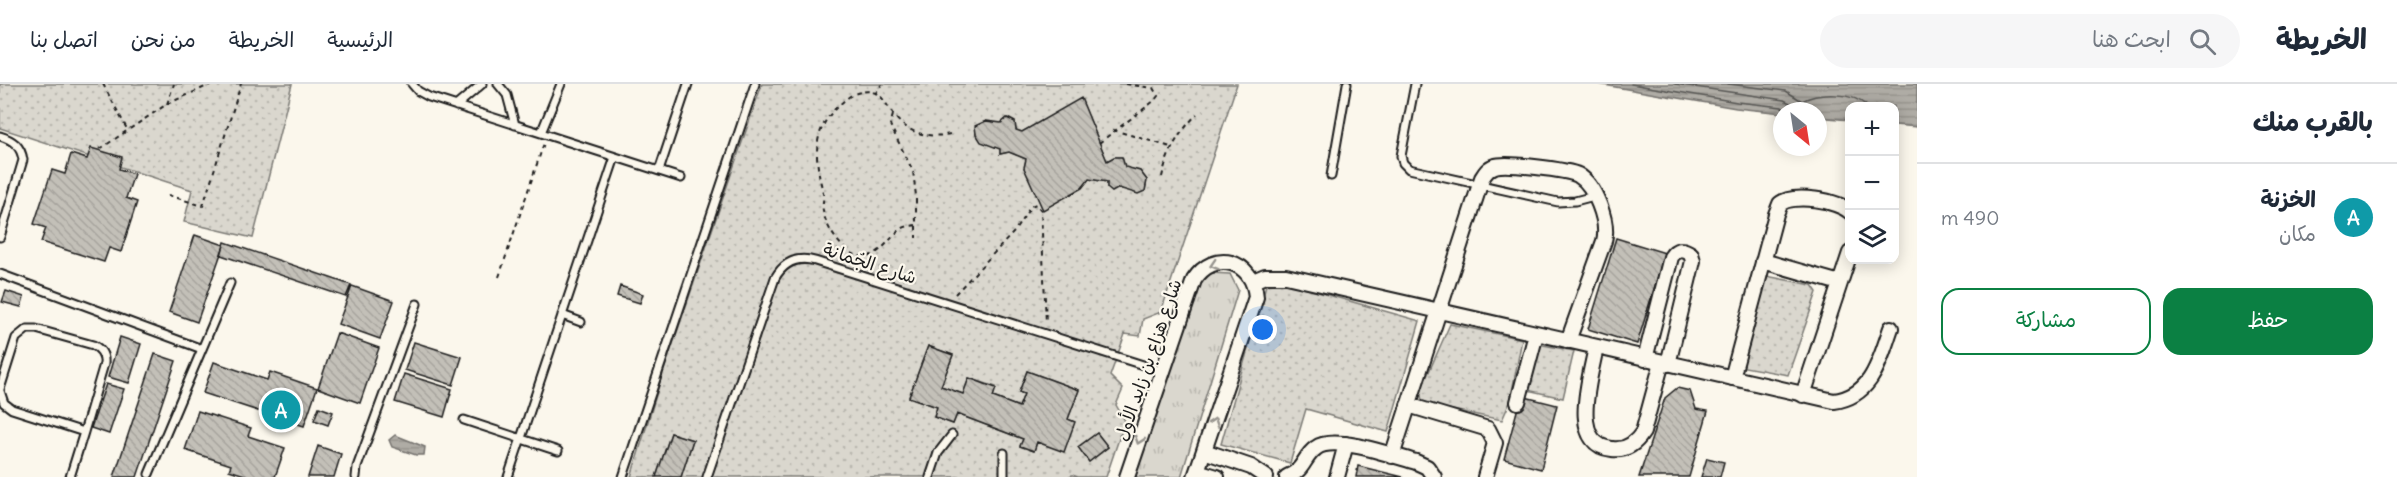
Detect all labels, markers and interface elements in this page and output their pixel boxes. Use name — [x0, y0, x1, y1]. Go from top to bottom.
search box — [1820, 14, 2240, 68]
text: الخريطة — [2276, 21, 2367, 57]
text: ابحث هنا — [2092, 25, 2171, 53]
icon: search — [2186, 25, 2219, 58]
text: اتصل بنا — [30, 26, 98, 53]
text: من نحن — [131, 26, 196, 53]
text: الخريطة — [229, 26, 294, 53]
text: الرئيسية — [327, 26, 393, 53]
north arrow — [1773, 102, 1827, 156]
map controls — [1845, 102, 1899, 264]
button: + — [1845, 102, 1899, 156]
text: بالقرب منك — [2253, 105, 2373, 138]
button: − — [1845, 156, 1899, 210]
text: الخزنة — [2261, 185, 2316, 213]
text: 490 m — [1941, 205, 2000, 230]
text: A — [2347, 205, 2360, 230]
button: layers — [1845, 210, 1899, 264]
text: مكان — [2279, 221, 2316, 246]
street label: شارع الجُمانة — [820, 237, 920, 290]
one-way arrow — [1209, 258, 1219, 270]
street label: شارع هزاع بن زايد الأول — [1109, 276, 1187, 444]
button: مشاركة — [1941, 288, 2151, 355]
button: حفظ — [2163, 288, 2373, 355]
your location — [1248, 315, 1277, 344]
pin: A — [262, 388, 300, 432]
one-way arrow — [1206, 417, 1219, 428]
one-way arrow — [1134, 434, 1147, 445]

